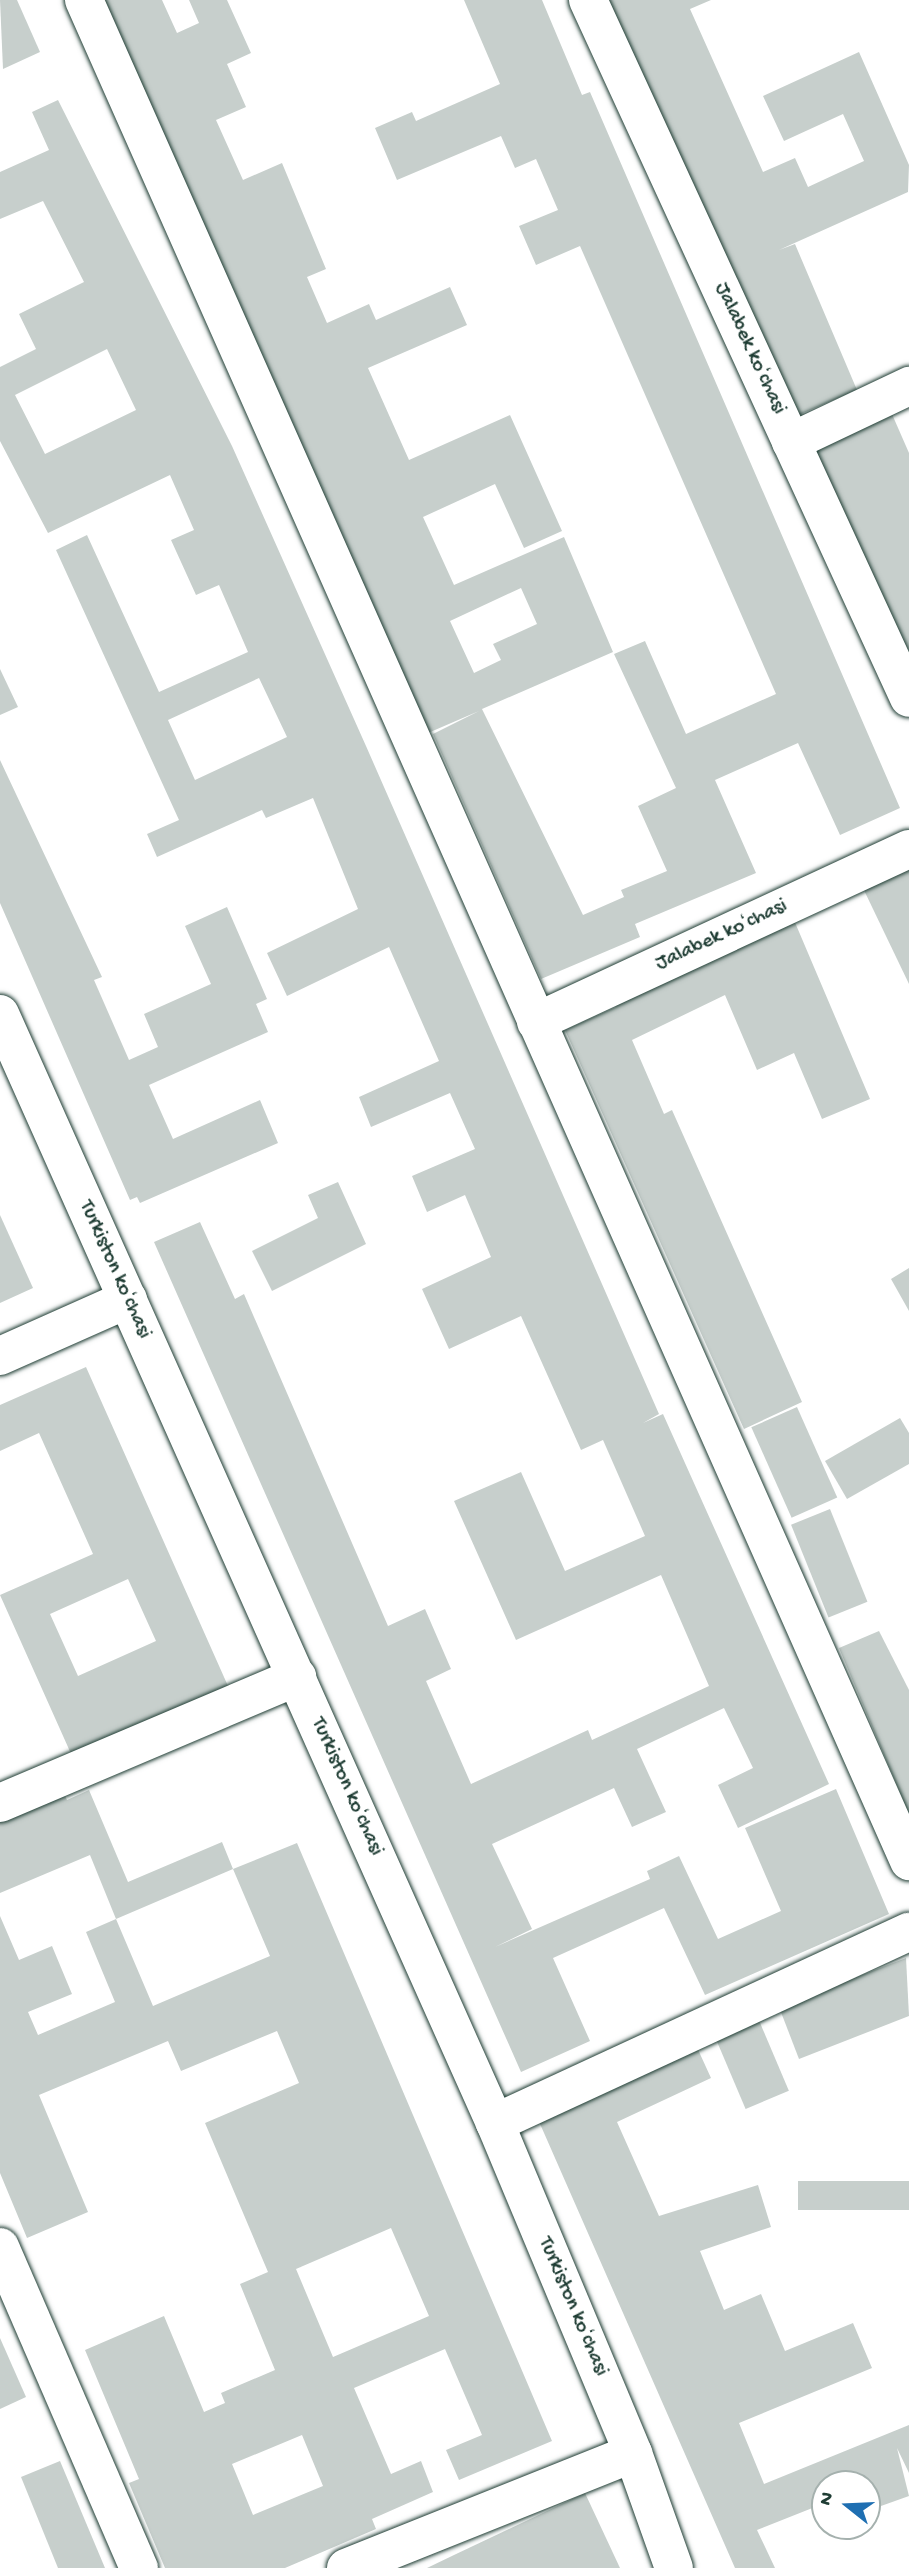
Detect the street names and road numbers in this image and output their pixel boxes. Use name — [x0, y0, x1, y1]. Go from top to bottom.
street label: Jalabek koʻchasi — [707, 279, 791, 419]
street label: Jalabek koʻchasi — [652, 894, 792, 978]
street label: Turkiston koʻchasi — [72, 1197, 156, 1343]
street label: Turkiston koʻchasi — [304, 1714, 388, 1860]
street label: Turkiston koʻchasi — [531, 2234, 613, 2380]

